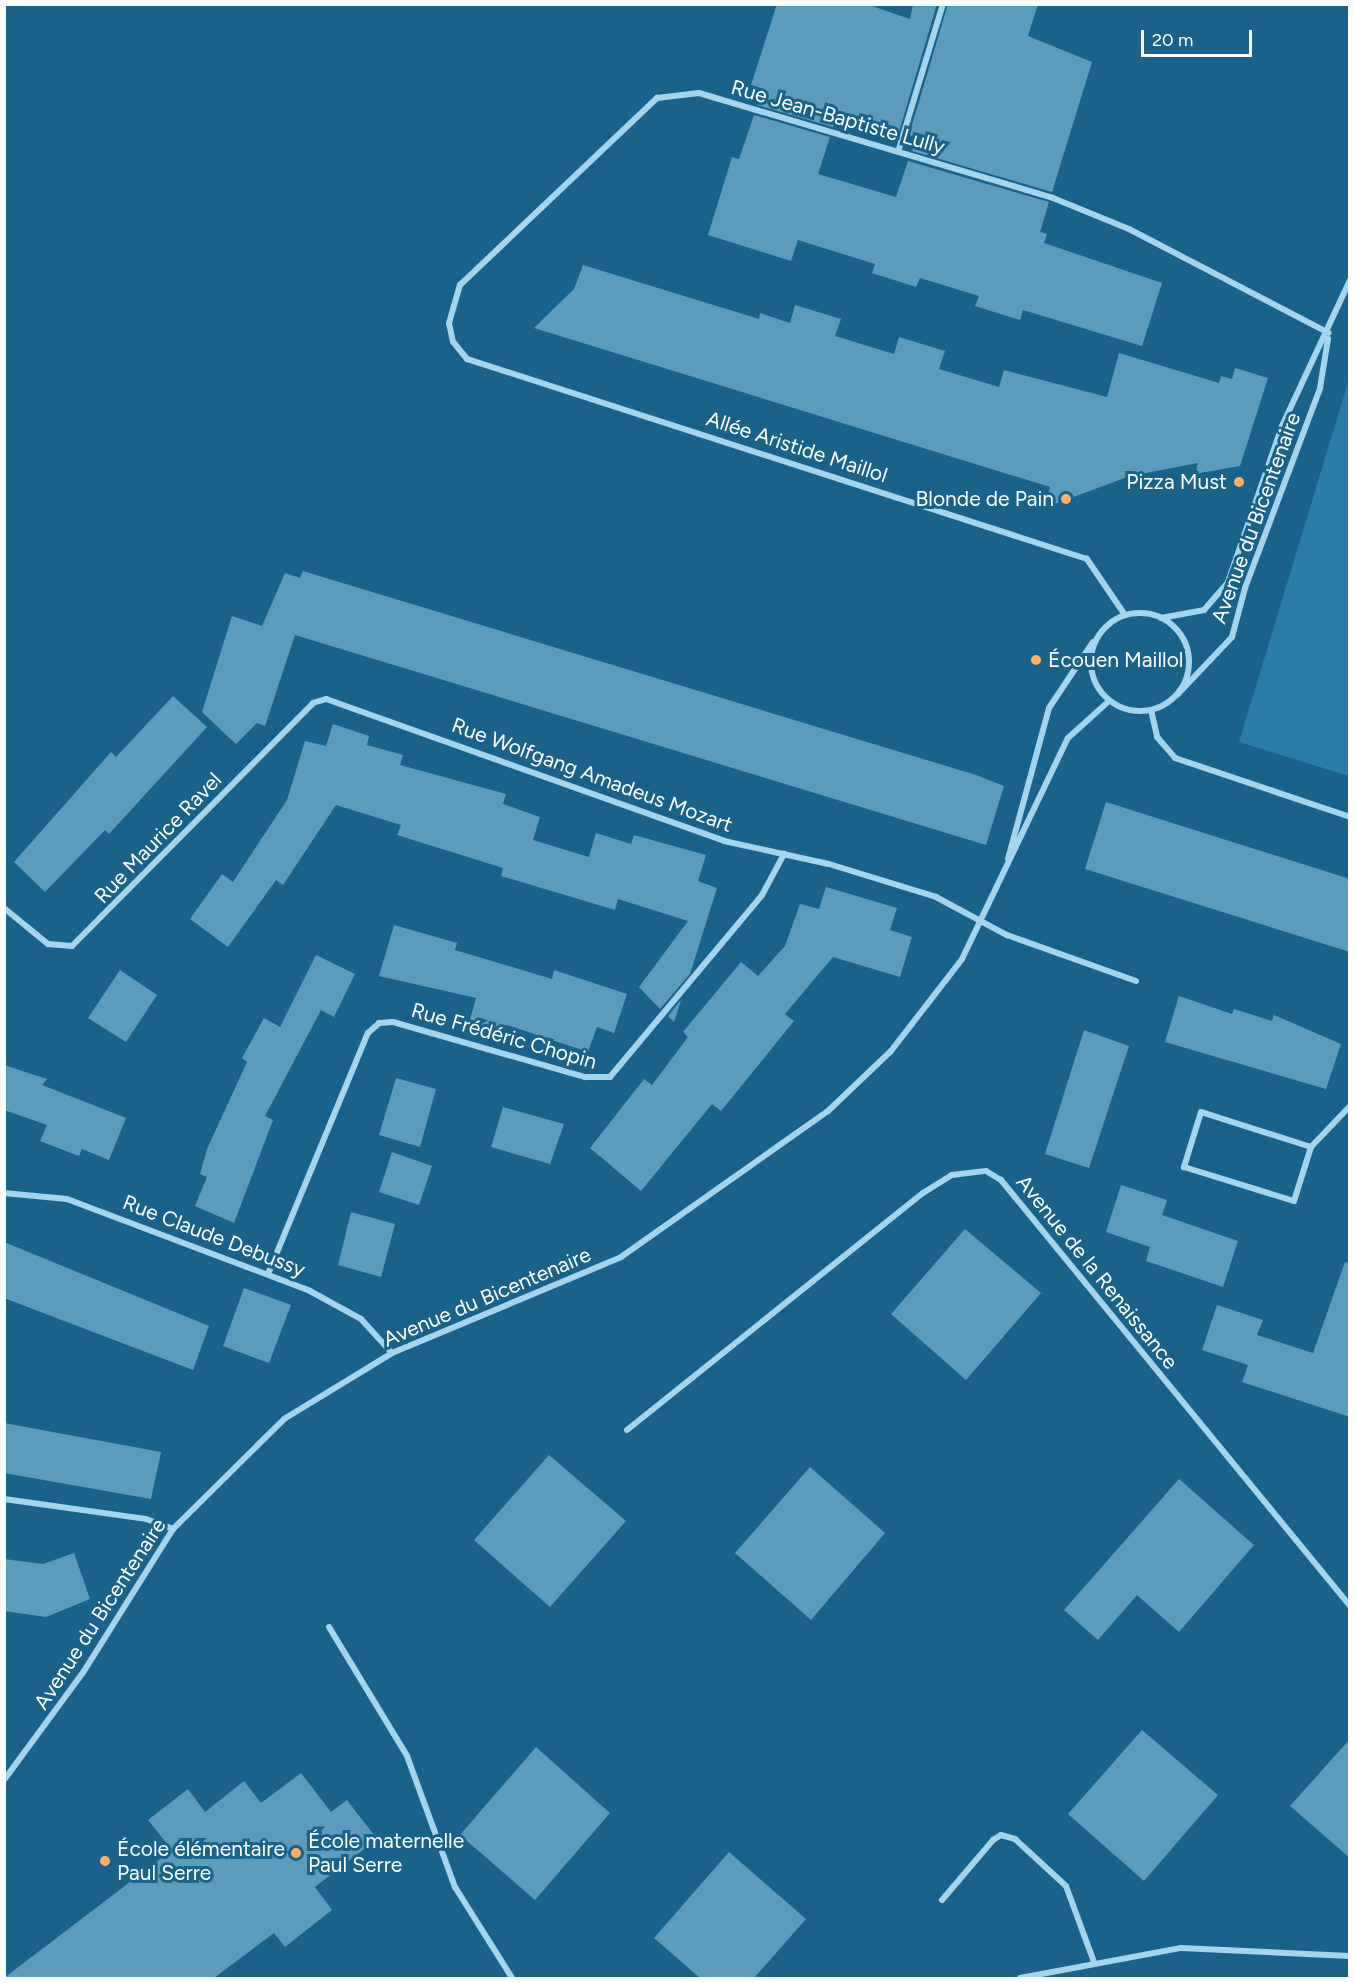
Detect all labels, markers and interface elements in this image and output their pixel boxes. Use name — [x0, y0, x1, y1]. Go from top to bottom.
scale bar — [1144, 18, 1255, 56]
text: 20 m — [1152, 29, 1193, 51]
street label: Rue Jean-Baptiste Lully — [728, 74, 948, 160]
street label: Allée Aristide Maillol — [703, 406, 891, 488]
street label: Avenue du Bicentenaire — [1206, 409, 1306, 627]
place label: Pizza Must — [1126, 469, 1227, 495]
marker: Pizza Must — [1232, 475, 1246, 489]
place label: Blonde de Pain — [915, 486, 1054, 512]
marker: Blonde de Pain — [1059, 492, 1073, 506]
place label: Écouen Maillol — [1048, 647, 1183, 673]
marker: Écouen Maillol — [1029, 653, 1043, 667]
street label: Rue Wolfgang Amadeus Mozart — [448, 712, 736, 838]
street label: Rue Maurice Ravel — [89, 767, 227, 909]
street label: Rue Frédéric Chopin — [408, 997, 600, 1075]
street label: Avenue de la Renaissance — [1011, 1170, 1183, 1374]
street label: Rue Claude Debussy — [119, 1190, 309, 1282]
street label: Avenue du Bicentenaire — [379, 1242, 595, 1352]
street label: Avenue du Bicentenaire — [29, 1514, 171, 1714]
place label: École maternelle Paul Serre — [308, 1828, 464, 1878]
place label: École élémentaire Paul Serre — [117, 1836, 285, 1886]
marker: École maternelle Paul Serre — [289, 1846, 303, 1860]
marker: École élémentaire Paul Serre — [98, 1854, 112, 1868]

